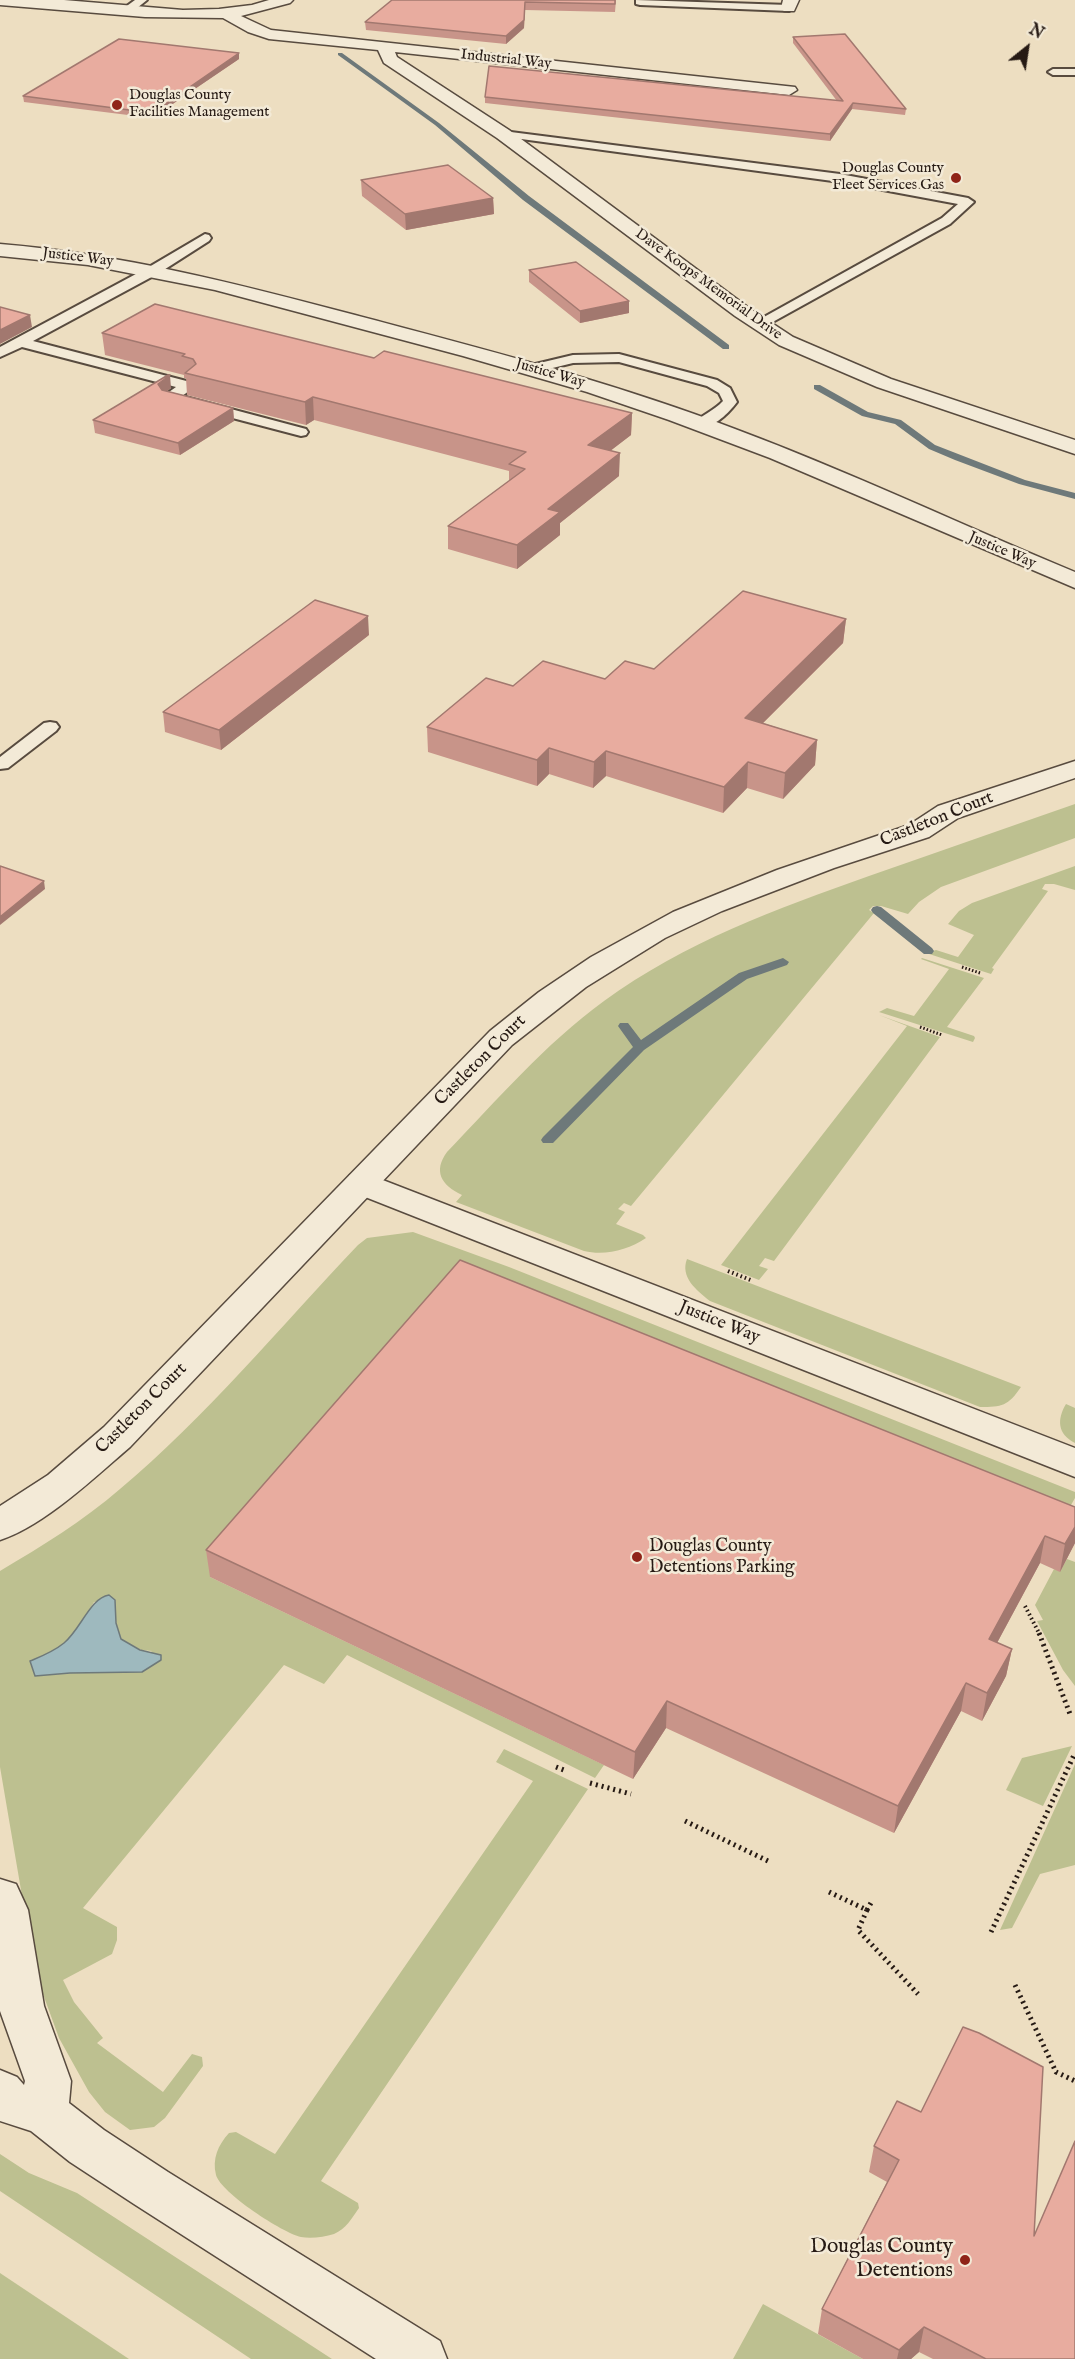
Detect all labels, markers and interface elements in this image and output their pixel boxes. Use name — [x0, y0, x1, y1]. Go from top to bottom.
north arrow — [997, 18, 1057, 78]
text: N — [1025, 20, 1047, 45]
street label: Industrial Way — [460, 46, 552, 74]
place label: Douglas County Facilities Management — [129, 87, 269, 122]
marker: Douglas County Facilities Management — [110, 98, 124, 112]
place label: Douglas County Fleet Services Gas — [832, 160, 944, 195]
marker: Douglas County Fleet Services Gas — [949, 171, 963, 185]
street label: Dave Koops Memorial Drive — [631, 226, 785, 344]
street label: Justice Way — [41, 245, 115, 271]
street label: Justice Way — [513, 355, 587, 393]
street label: Justice Way — [966, 529, 1038, 573]
street label: Castleton Court — [877, 787, 997, 853]
street label: Castleton Court — [431, 1011, 531, 1111]
street label: Justice Way — [675, 1297, 763, 1349]
street label: Castleton Court — [92, 1359, 192, 1459]
place label: Douglas County Detentions Parking — [649, 1536, 794, 1578]
marker: Douglas County Detentions Parking — [630, 1550, 644, 1564]
place label: Douglas County Detentions — [810, 2235, 953, 2285]
marker: Douglas County Detentions — [958, 2253, 972, 2267]

